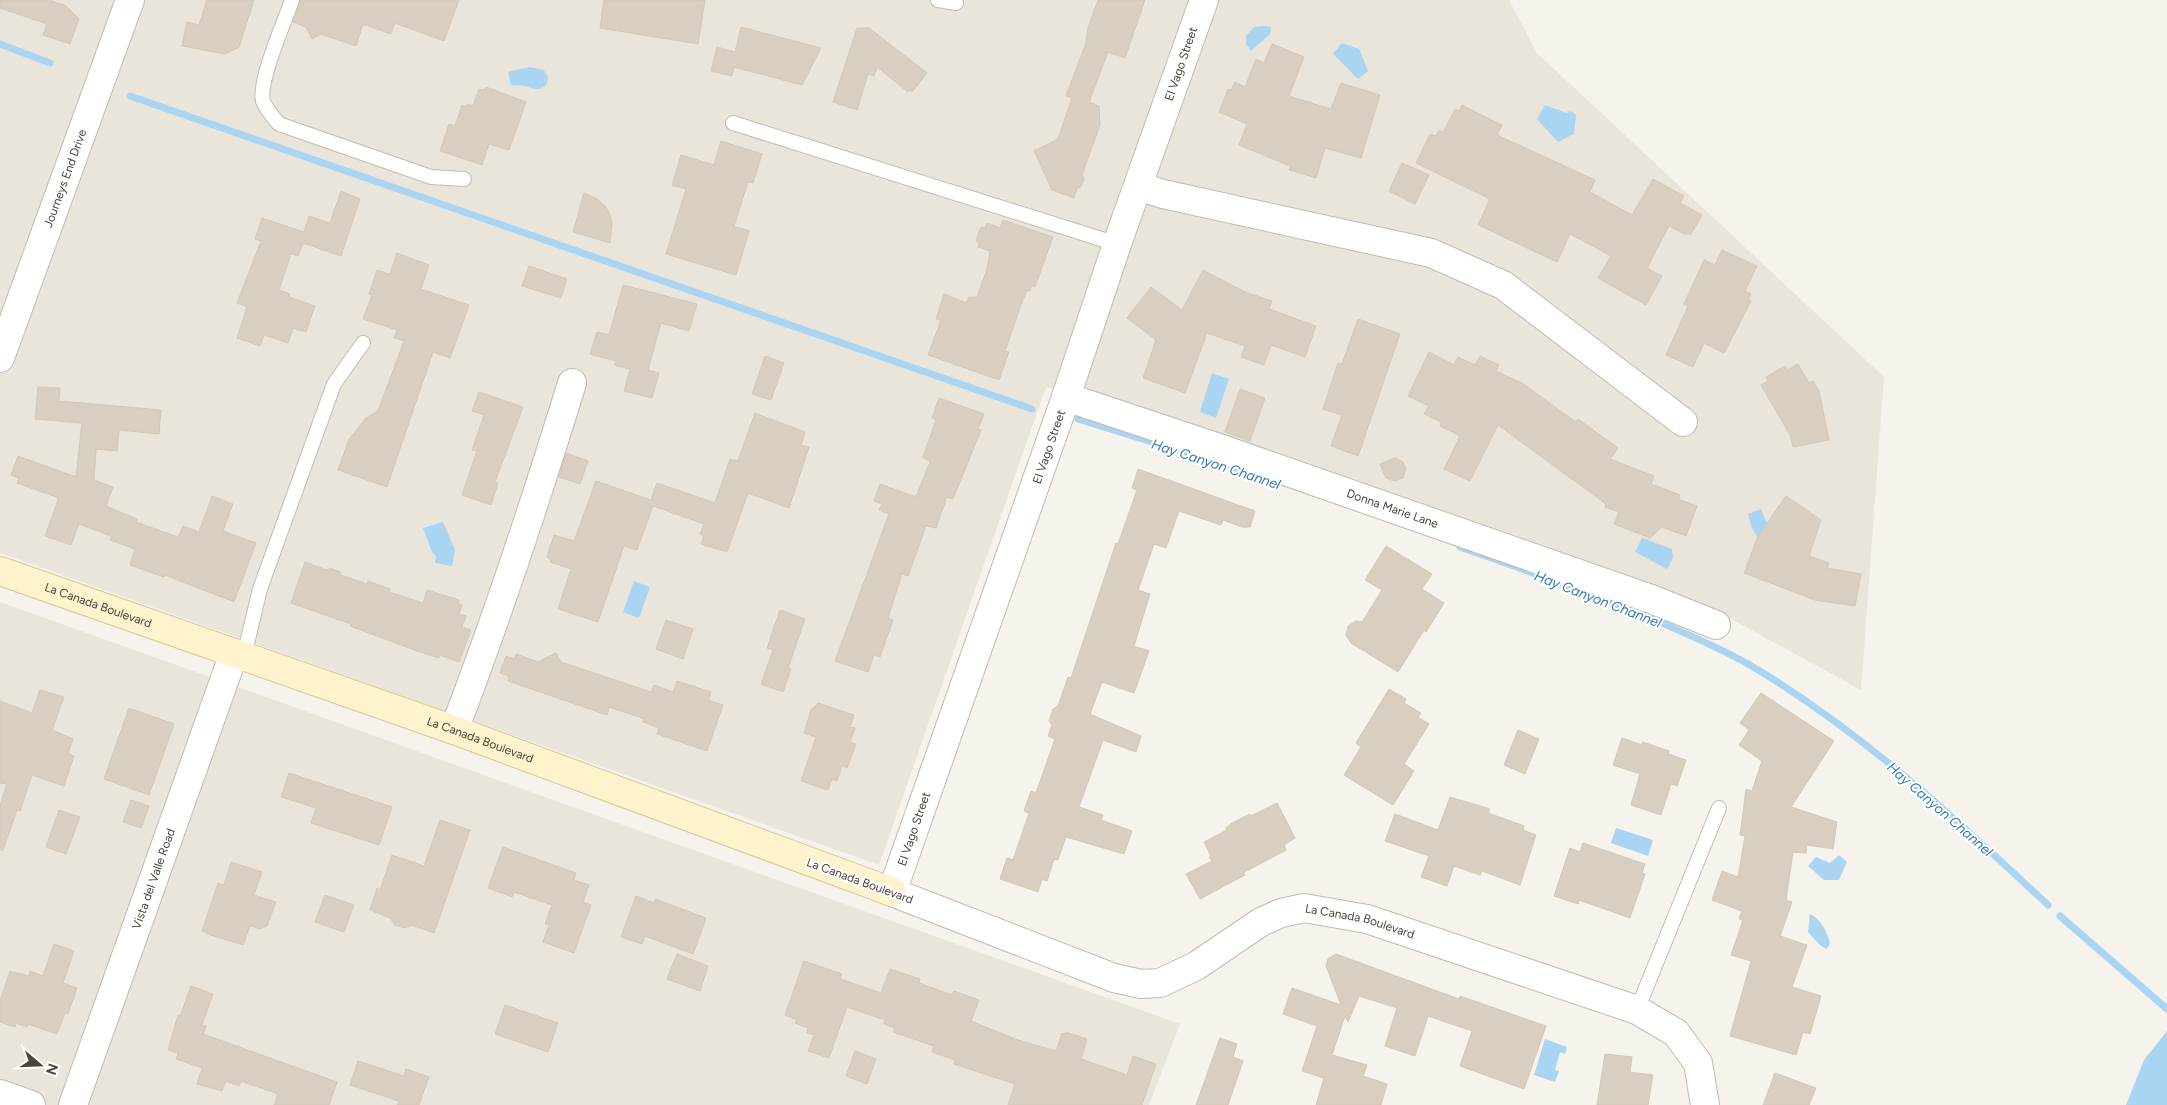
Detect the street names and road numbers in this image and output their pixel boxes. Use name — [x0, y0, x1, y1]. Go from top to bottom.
street label: El Vago Street — [1162, 25, 1200, 103]
street label: Journeys End Drive — [41, 127, 90, 230]
street label: El Vago Street — [1030, 408, 1068, 486]
street label: Donna Marie Lane — [1345, 486, 1440, 531]
street label: La Canada Boulevard — [43, 580, 154, 631]
street label: La Canada Boulevard — [425, 714, 535, 766]
street label: El Vago Street — [895, 790, 933, 868]
street label: Vista del Valle Road — [129, 827, 178, 931]
street label: La Canada Boulevard — [805, 855, 915, 907]
street label: La Canada Boulevard — [1304, 901, 1416, 942]

